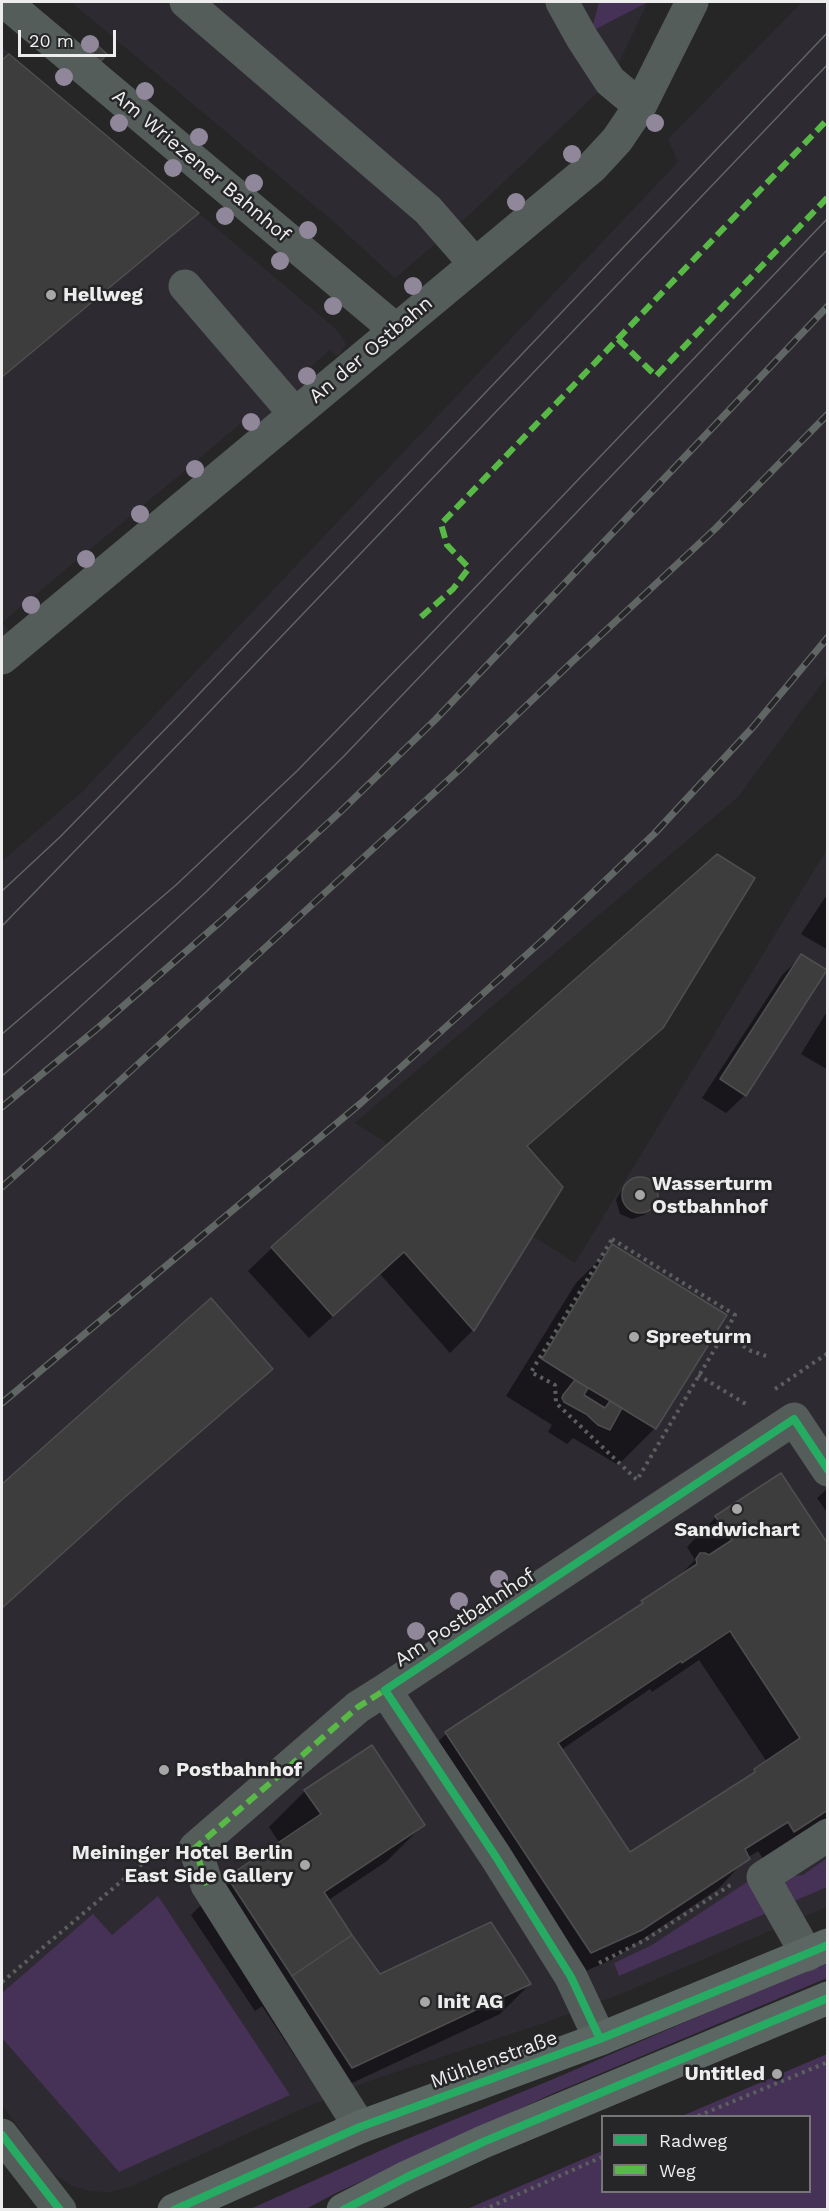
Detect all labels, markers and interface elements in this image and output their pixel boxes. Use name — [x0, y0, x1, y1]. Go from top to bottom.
scale bar — [21, 18, 118, 56]
text: 20 m — [29, 30, 74, 51]
street label: Am Wriezener Bahnhof — [107, 85, 295, 247]
place label: Hellweg — [63, 283, 143, 307]
marker: Hellweg — [44, 288, 58, 302]
street label: An der Ostbahn — [304, 291, 438, 409]
place label: Wasserturm Ostbahnhof — [652, 1172, 772, 1219]
marker: Wasserturm Ostbahnhof — [633, 1188, 647, 1202]
place label: Spreeturm — [646, 1325, 751, 1349]
marker: Spreeturm — [627, 1330, 641, 1344]
marker: Sandwichart — [730, 1502, 744, 1516]
place label: Sandwichart — [674, 1518, 800, 1542]
street label: Am Postbahnhof — [390, 1564, 540, 1672]
place label: Postbahnhof — [176, 1758, 302, 1782]
marker: Postbahnhof — [157, 1763, 171, 1777]
place label: Meininger Hotel Berlin East Side Gallery — [72, 1841, 293, 1888]
marker: Meininger Hotel Berlin East Side Gallery — [298, 1858, 312, 1872]
place label: Init AG — [437, 1990, 504, 2014]
marker: Init AG — [418, 1995, 432, 2009]
street label: Mühlenstraße — [427, 2026, 561, 2094]
place label: Untitled — [685, 2062, 765, 2086]
marker: Untitled — [770, 2067, 784, 2081]
legend — [601, 2115, 811, 2193]
text: Radweg — [659, 2130, 727, 2151]
text: Weg — [659, 2160, 696, 2181]

